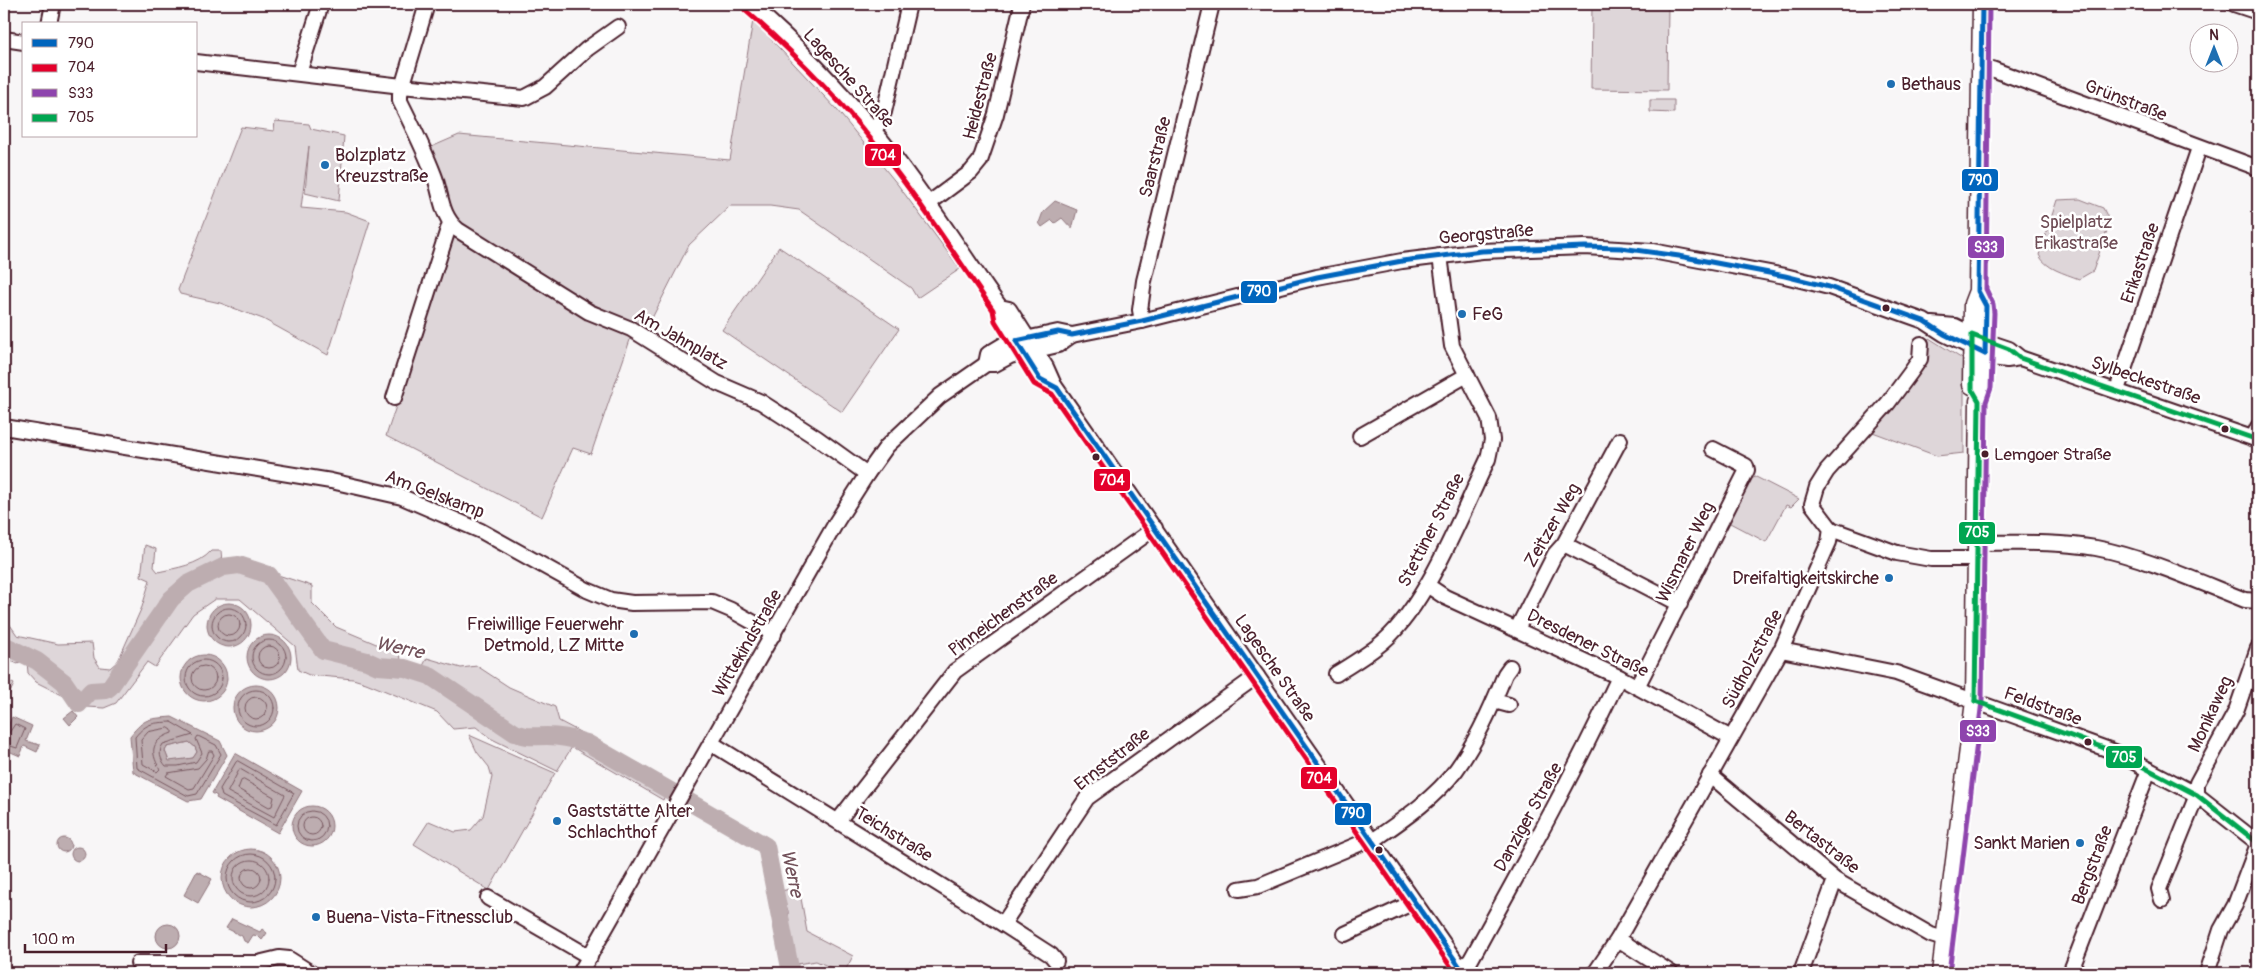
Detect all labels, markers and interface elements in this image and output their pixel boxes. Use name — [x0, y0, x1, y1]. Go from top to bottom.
legend — [22, 22, 198, 138]
north arrow — [2190, 22, 2240, 72]
street label: Lagesche Straße — [798, 24, 899, 133]
text: N — [2209, 27, 2219, 44]
text: 790 — [68, 34, 94, 53]
street label: Heidestraße — [958, 50, 1003, 142]
text: 704 — [68, 58, 95, 77]
place label: Bethaus — [1901, 73, 1961, 96]
street label: Grünstraße — [2081, 74, 2170, 127]
marker: Bethaus — [1885, 78, 1897, 90]
text: S33 — [68, 84, 94, 103]
text: 705 — [68, 108, 94, 127]
street label: Saarstraße — [1134, 114, 1177, 200]
line badge: 704 — [864, 143, 902, 167]
place label: Bolzplatz Kreuzstraße — [335, 144, 428, 188]
text: 704 — [870, 147, 896, 164]
marker: Bolzplatz Kreuzstraße — [319, 159, 331, 171]
line badge: 790 — [1961, 168, 1999, 192]
text: 790 — [1968, 172, 1993, 189]
park label: Spielplatz Erikastraße — [2034, 211, 2118, 255]
street label: Georgstraße — [1438, 219, 1534, 250]
street label: Erikastraße — [2116, 220, 2165, 306]
line badge: S33 — [1967, 235, 2005, 259]
text: S33 — [1974, 239, 1998, 256]
line badge: 790 — [1240, 280, 1278, 304]
text: 790 — [1247, 283, 1272, 300]
street label: Am Jahnplatz — [630, 303, 732, 375]
place label: FeG — [1472, 303, 1503, 326]
unlabelled marker — [1881, 303, 1891, 313]
marker: FeG — [1456, 308, 1468, 320]
street label: Sylbeckestraße — [2088, 351, 2204, 410]
unlabelled marker — [2220, 424, 2230, 434]
place label: Lemgoer Straße — [1994, 444, 2112, 465]
marker: Lemgoer Straße — [1980, 449, 1990, 459]
unlabelled marker — [1091, 452, 1101, 462]
street label: Am Gelskamp — [382, 465, 488, 524]
line badge: 704 — [1093, 468, 1131, 492]
street label: Stettiner Straße — [1393, 469, 1470, 591]
text: 704 — [1099, 472, 1125, 489]
street label: Zeitzer Weg — [1519, 479, 1586, 571]
street label: Wismarer Weg — [1651, 498, 1720, 606]
line badge: 705 — [1958, 521, 1996, 545]
text: 705 — [1965, 524, 1990, 541]
street label: Pinneichenstraße — [944, 567, 1063, 662]
place label: Dreifaltigkeitskirche — [1732, 567, 1879, 590]
marker: Dreifaltigkeitskirche — [1883, 572, 1895, 584]
street label: Wittekindstraße — [707, 585, 788, 701]
street label: Dresdener Straße — [1523, 604, 1652, 683]
street label: Südholzstraße — [1717, 606, 1788, 713]
street label: Lagesche Straße — [1229, 610, 1320, 727]
place label: Freiwillige Feuerwehr Detmold, LZ Mitte — [467, 613, 625, 657]
marker: Freiwillige Feuerwehr Detmold, LZ Mitte — [628, 628, 640, 640]
water label: Werre — [374, 631, 427, 665]
street label: Monikaweg — [2183, 672, 2238, 756]
street label: Feldstraße — [2001, 682, 2085, 731]
line badge: S33 — [1959, 719, 1997, 743]
street label: Ernststraße — [1070, 723, 1155, 796]
text: S33 — [1966, 723, 1990, 740]
unlabelled marker — [2083, 737, 2093, 747]
line badge: 705 — [2105, 745, 2143, 769]
text: 705 — [2112, 749, 2137, 766]
street label: Danziger Straße — [1489, 758, 1568, 876]
line badge: 704 — [1300, 766, 1338, 790]
text: 704 — [1306, 770, 1332, 787]
place label: Gaststätte Alter Schlachthof — [567, 800, 693, 844]
street label: Teichstraße — [851, 802, 937, 867]
line badge: 790 — [1334, 802, 1372, 826]
text: 790 — [1341, 805, 1366, 822]
street label: Bertastraße — [1779, 806, 1864, 879]
marker: Gaststätte Alter Schlachthof — [551, 815, 563, 827]
street label: Bergstraße — [2067, 822, 2118, 908]
place label: Sankt Marien — [1973, 832, 2070, 855]
marker: Sankt Marien — [2074, 837, 2086, 849]
unlabelled marker — [1374, 845, 1384, 855]
water label: Werre — [775, 847, 809, 901]
place label: Buena-Vista-Fitnessclub — [326, 906, 513, 929]
marker: Buena-Vista-Fitnessclub — [310, 911, 322, 923]
scale bar — [25, 922, 166, 954]
text: 100 m — [32, 930, 75, 949]

